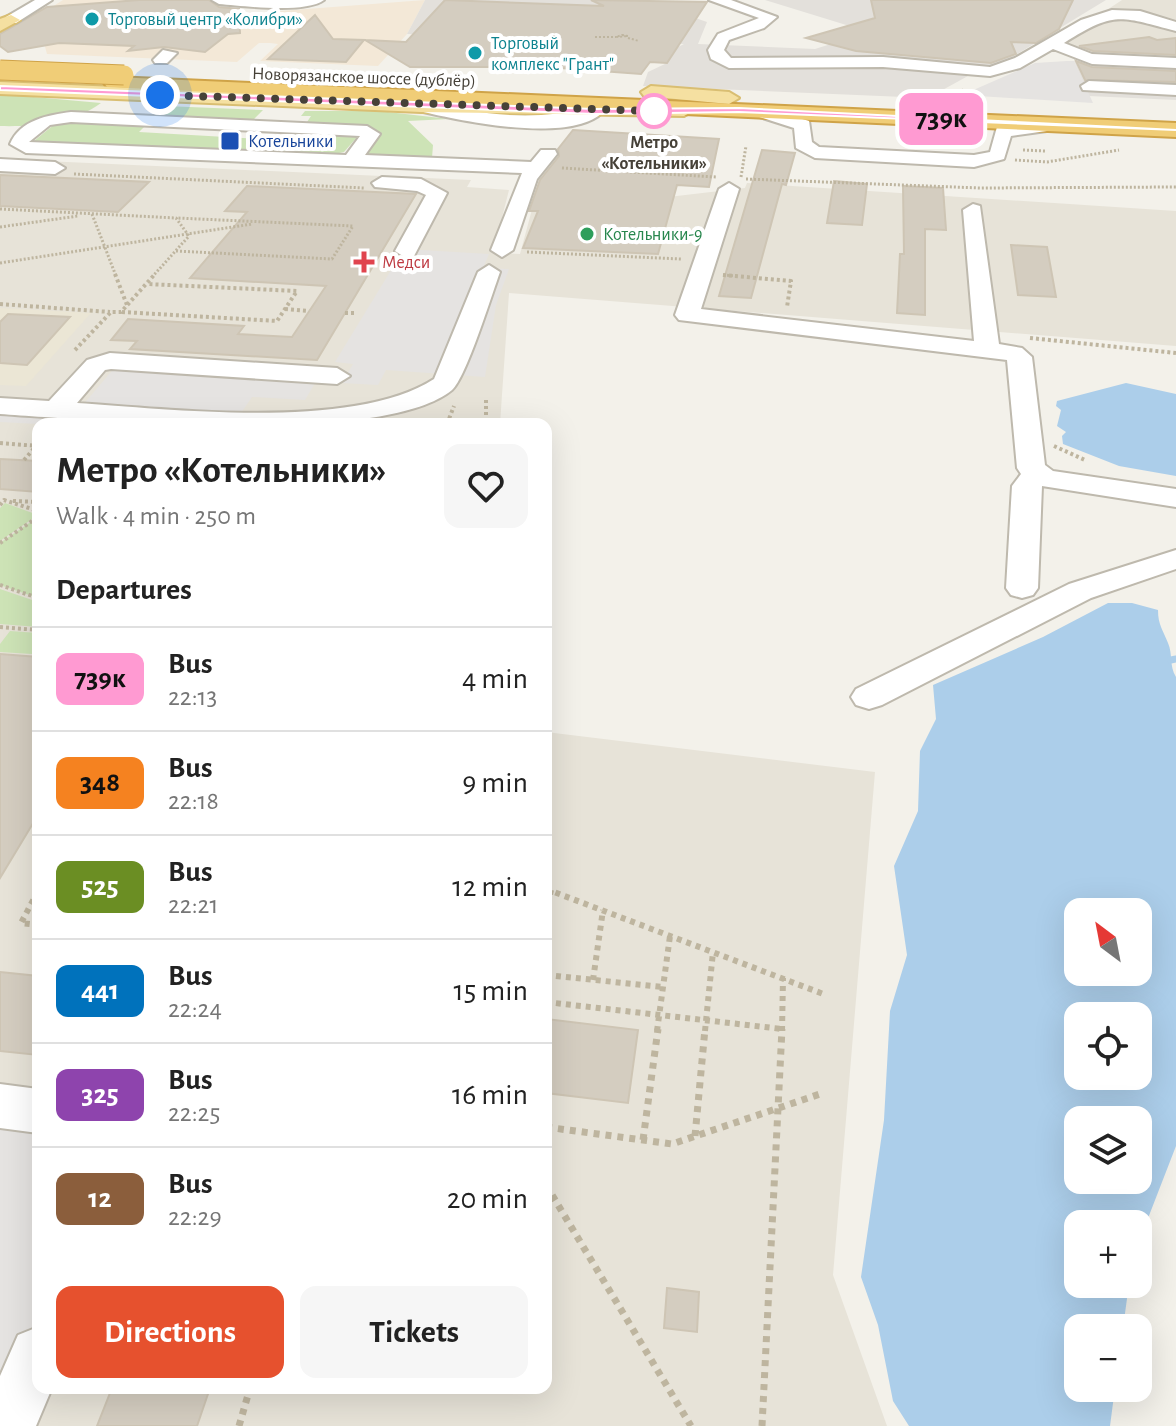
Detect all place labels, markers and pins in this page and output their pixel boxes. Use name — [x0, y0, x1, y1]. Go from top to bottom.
marker: Торговый центр «Колибри» — [83, 10, 101, 28]
place label: Торговый центр «Колибри» — [108, 10, 303, 29]
place label: Торговый комплекс "Грант" — [491, 35, 614, 74]
marker: Торговый комплекс "Грант" — [466, 44, 484, 62]
marker: Метро «Котельники» — [637, 94, 671, 128]
marker: Котельники — [219, 130, 241, 152]
place label: Котельники — [248, 133, 333, 151]
place label: Метро «Котельники» — [601, 134, 707, 173]
marker: Котельники-9 — [578, 225, 596, 243]
place label: Котельники-9 — [603, 226, 702, 244]
marker: Медси — [353, 251, 375, 273]
place label: Медси — [382, 254, 430, 272]

